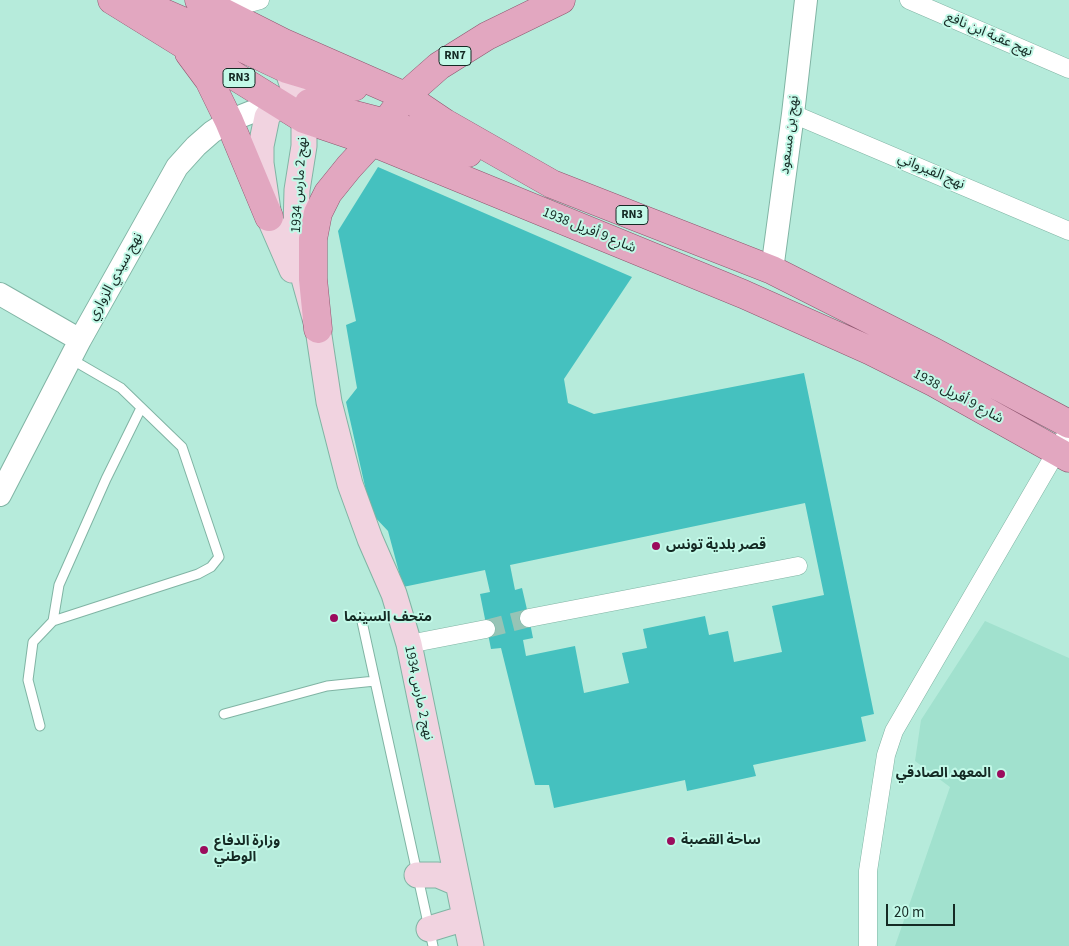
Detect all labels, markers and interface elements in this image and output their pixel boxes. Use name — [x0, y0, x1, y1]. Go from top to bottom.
street label: نهج عقبة ابن نافع — [943, 9, 1035, 61]
road number: RN7 — [439, 46, 471, 66]
road number: RN3 — [223, 68, 255, 88]
street label: نهج بن مسعود — [777, 95, 803, 175]
street label: نهج 2 مارس 1934 — [288, 136, 312, 234]
street label: نهج القيرواني — [895, 150, 967, 194]
street label: شارع 9 أفريل 1938 — [540, 205, 638, 257]
road number: RN3 — [616, 206, 648, 224]
street label: نهج سيدي الزواري — [85, 230, 147, 324]
street label: شارع 9 أفريل 1938 — [910, 366, 1006, 428]
place label: قصر بلدية تونس — [666, 538, 766, 554]
marker: قصر بلدية تونس — [650, 540, 662, 552]
place label: متحف السينما — [344, 610, 432, 626]
marker: متحف السينما — [328, 612, 340, 624]
street label: نهج 2 مارس 1934 — [400, 644, 436, 742]
place label: المعهد الصادقي — [896, 766, 991, 782]
marker: المعهد الصادقي — [995, 768, 1007, 780]
place label: ساحة القصبة — [681, 833, 761, 849]
place label: وزارة الدفاع الوطني — [214, 834, 280, 866]
marker: ساحة القصبة — [665, 835, 677, 847]
marker: وزارة الدفاع الوطني — [198, 844, 210, 856]
scale bar — [889, 894, 958, 926]
text: 20 m — [894, 902, 924, 923]

